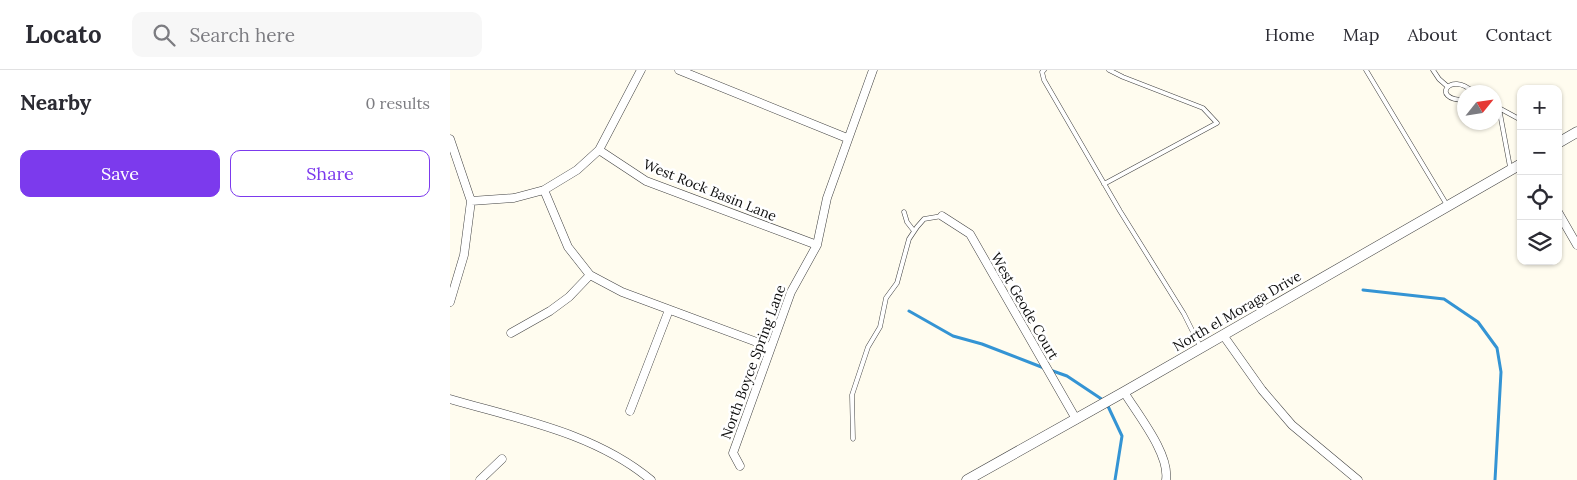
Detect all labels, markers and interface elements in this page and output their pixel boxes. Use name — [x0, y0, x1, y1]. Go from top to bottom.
search box — [132, 12, 482, 57]
text: Locato — [25, 19, 102, 50]
icon: search — [150, 21, 178, 49]
text: Search here — [190, 23, 295, 47]
text: Home — [1265, 23, 1315, 46]
text: Map — [1343, 23, 1379, 46]
text: About — [1407, 23, 1457, 46]
text: Contact — [1485, 23, 1552, 46]
north arrow — [1457, 85, 1502, 130]
map controls — [1517, 85, 1562, 265]
button: + — [1517, 85, 1562, 130]
text: Nearby — [20, 89, 91, 116]
text: 0 results — [365, 93, 430, 113]
button: − — [1517, 130, 1562, 175]
button: Save — [20, 150, 220, 197]
button: Share — [230, 150, 430, 197]
street label: West Rock Basin Lane — [641, 155, 780, 225]
button: locate — [1517, 175, 1562, 220]
button: layers — [1517, 220, 1562, 265]
street label: West Geode Court — [987, 249, 1063, 363]
street label: North el Moraga Drive — [1170, 267, 1305, 355]
street label: North Boyce Spring Lane — [717, 282, 789, 442]

